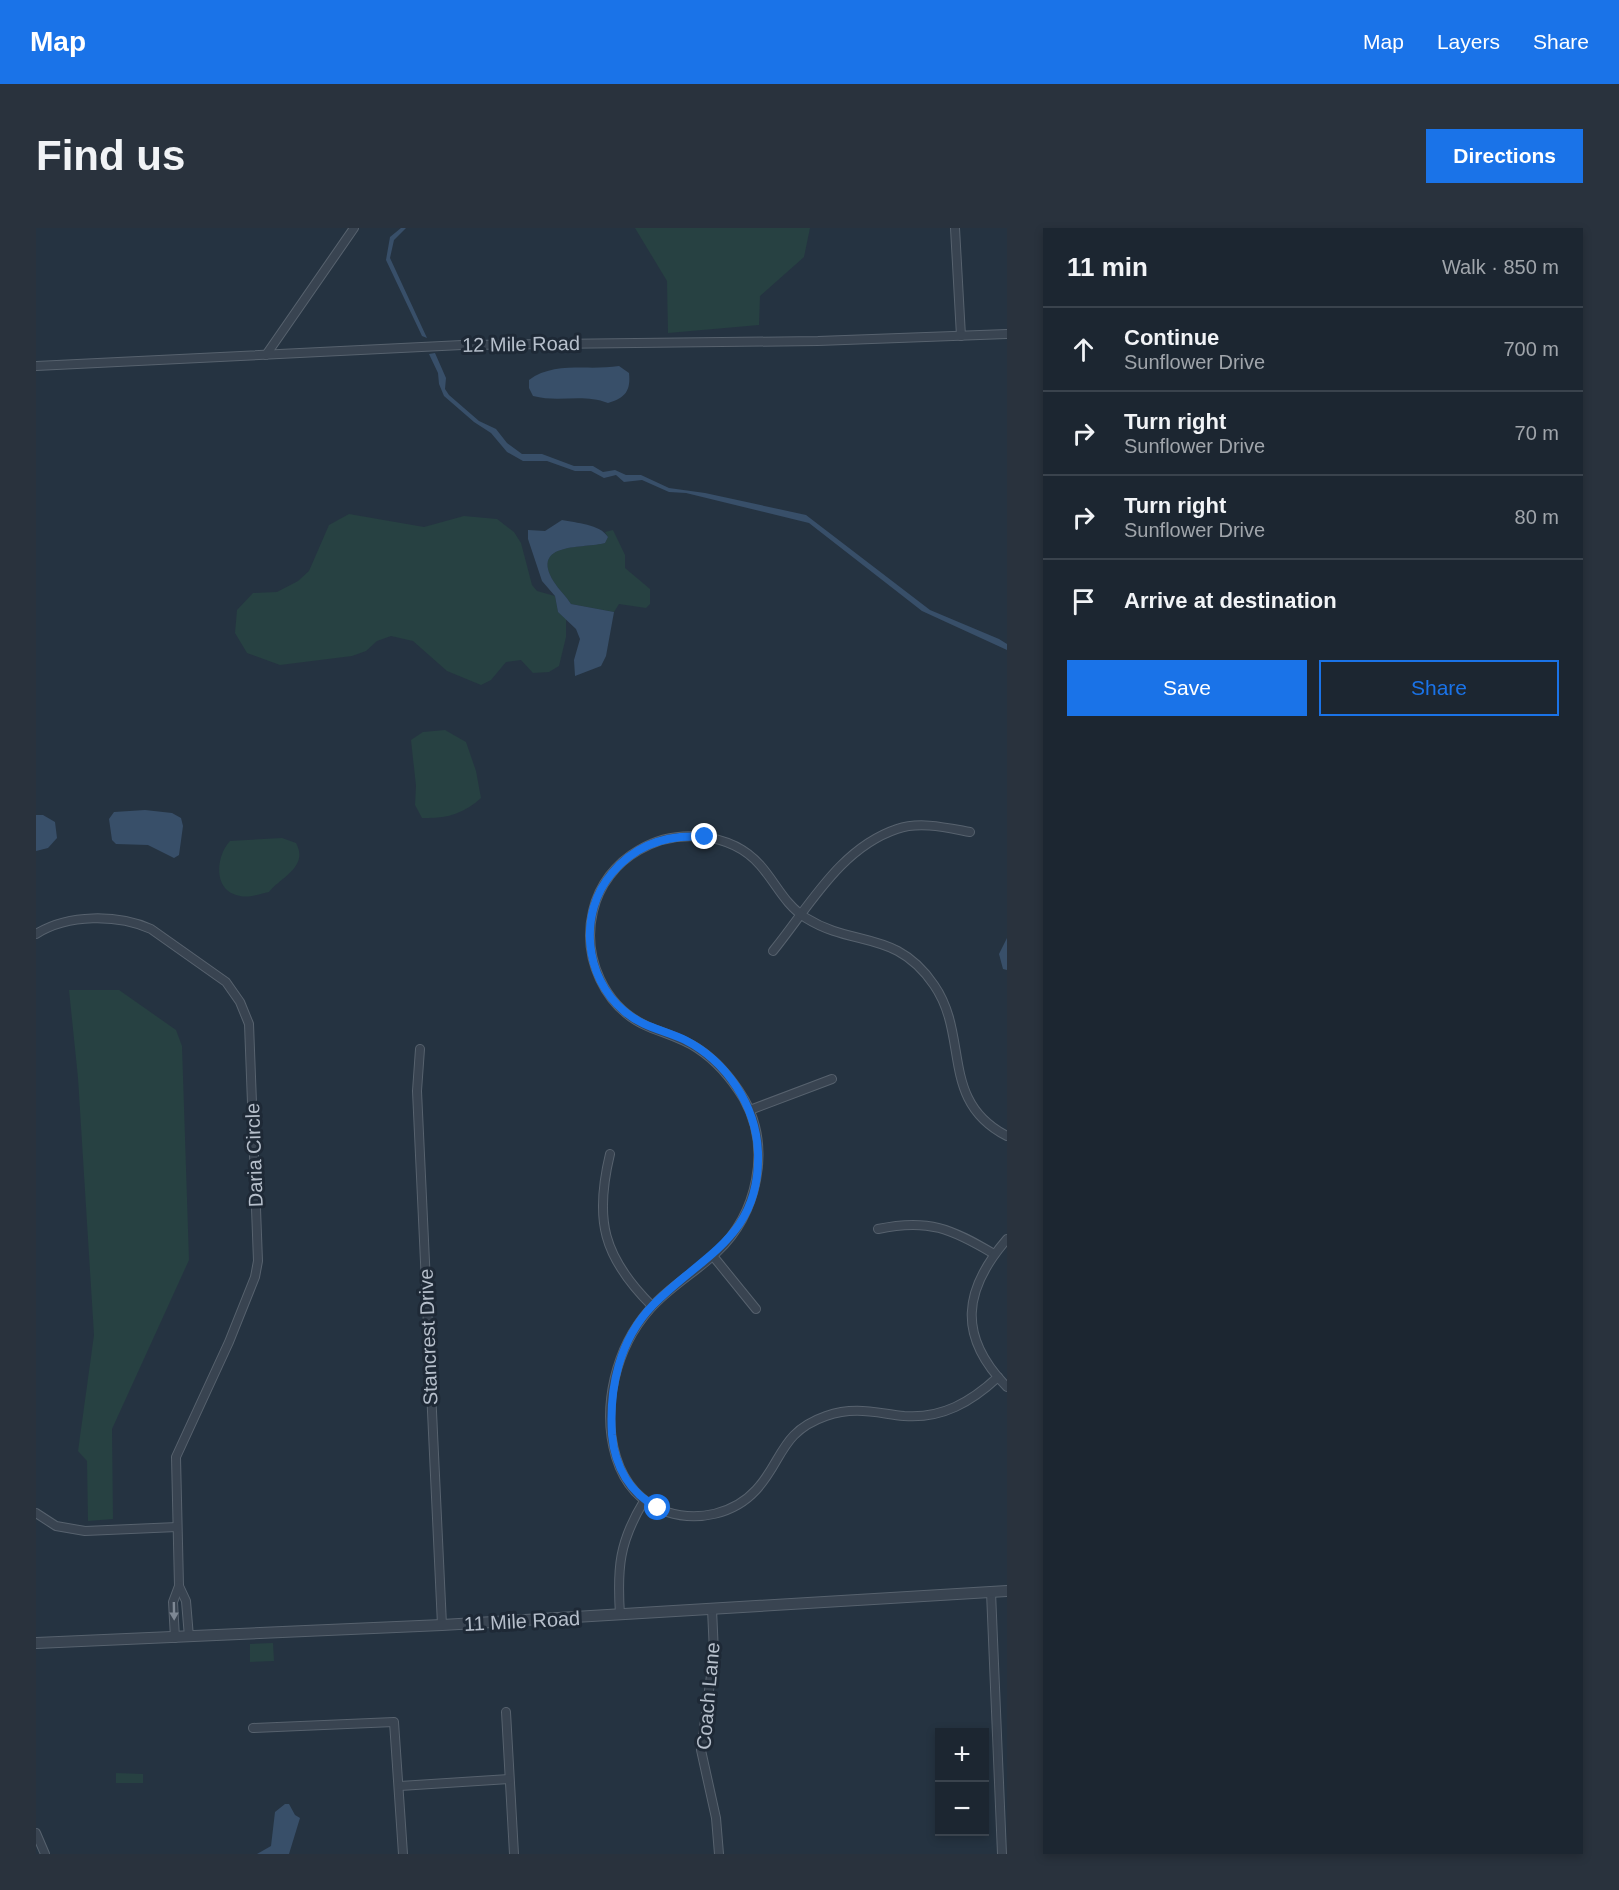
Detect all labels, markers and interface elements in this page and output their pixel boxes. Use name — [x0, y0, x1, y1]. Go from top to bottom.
text: Map — [30, 26, 86, 57]
text: Map — [1363, 30, 1404, 53]
text: Layers — [1437, 30, 1500, 53]
text: Share — [1533, 30, 1589, 53]
button: Directions — [1426, 129, 1583, 183]
text: Find us — [36, 132, 185, 179]
text: 11 min — [1067, 252, 1148, 282]
text: Walk · 850 m — [1442, 256, 1559, 278]
text: Continue — [1124, 325, 1219, 350]
street label: 12 Mile Road — [462, 332, 580, 356]
icon: ahead — [1067, 333, 1100, 366]
text: 700 m — [1503, 338, 1559, 360]
text: Sunflower Drive — [1124, 351, 1265, 373]
text: Turn right — [1124, 409, 1226, 434]
icon: right — [1067, 417, 1100, 450]
text: 70 m — [1515, 422, 1559, 444]
text: Sunflower Drive — [1124, 435, 1265, 457]
text: Turn right — [1124, 493, 1226, 518]
icon: right — [1067, 501, 1100, 534]
text: 80 m — [1515, 506, 1559, 528]
text: Sunflower Drive — [1124, 519, 1265, 541]
icon: arrive — [1067, 585, 1100, 618]
text: Arrive at destination — [1124, 588, 1337, 613]
button: Save — [1067, 660, 1307, 716]
button: Share — [1319, 660, 1559, 716]
route end — [691, 823, 717, 849]
street label: Daria Circle — [241, 1102, 267, 1208]
street label: Stancrest Drive — [415, 1268, 441, 1406]
route start — [644, 1494, 670, 1520]
one-way arrow — [169, 1602, 178, 1621]
street label: 11 Mile Road — [463, 1607, 581, 1635]
street label: Coach Lane — [692, 1641, 724, 1751]
map controls — [935, 1728, 989, 1836]
button: + — [935, 1728, 989, 1782]
button: − — [935, 1782, 989, 1836]

